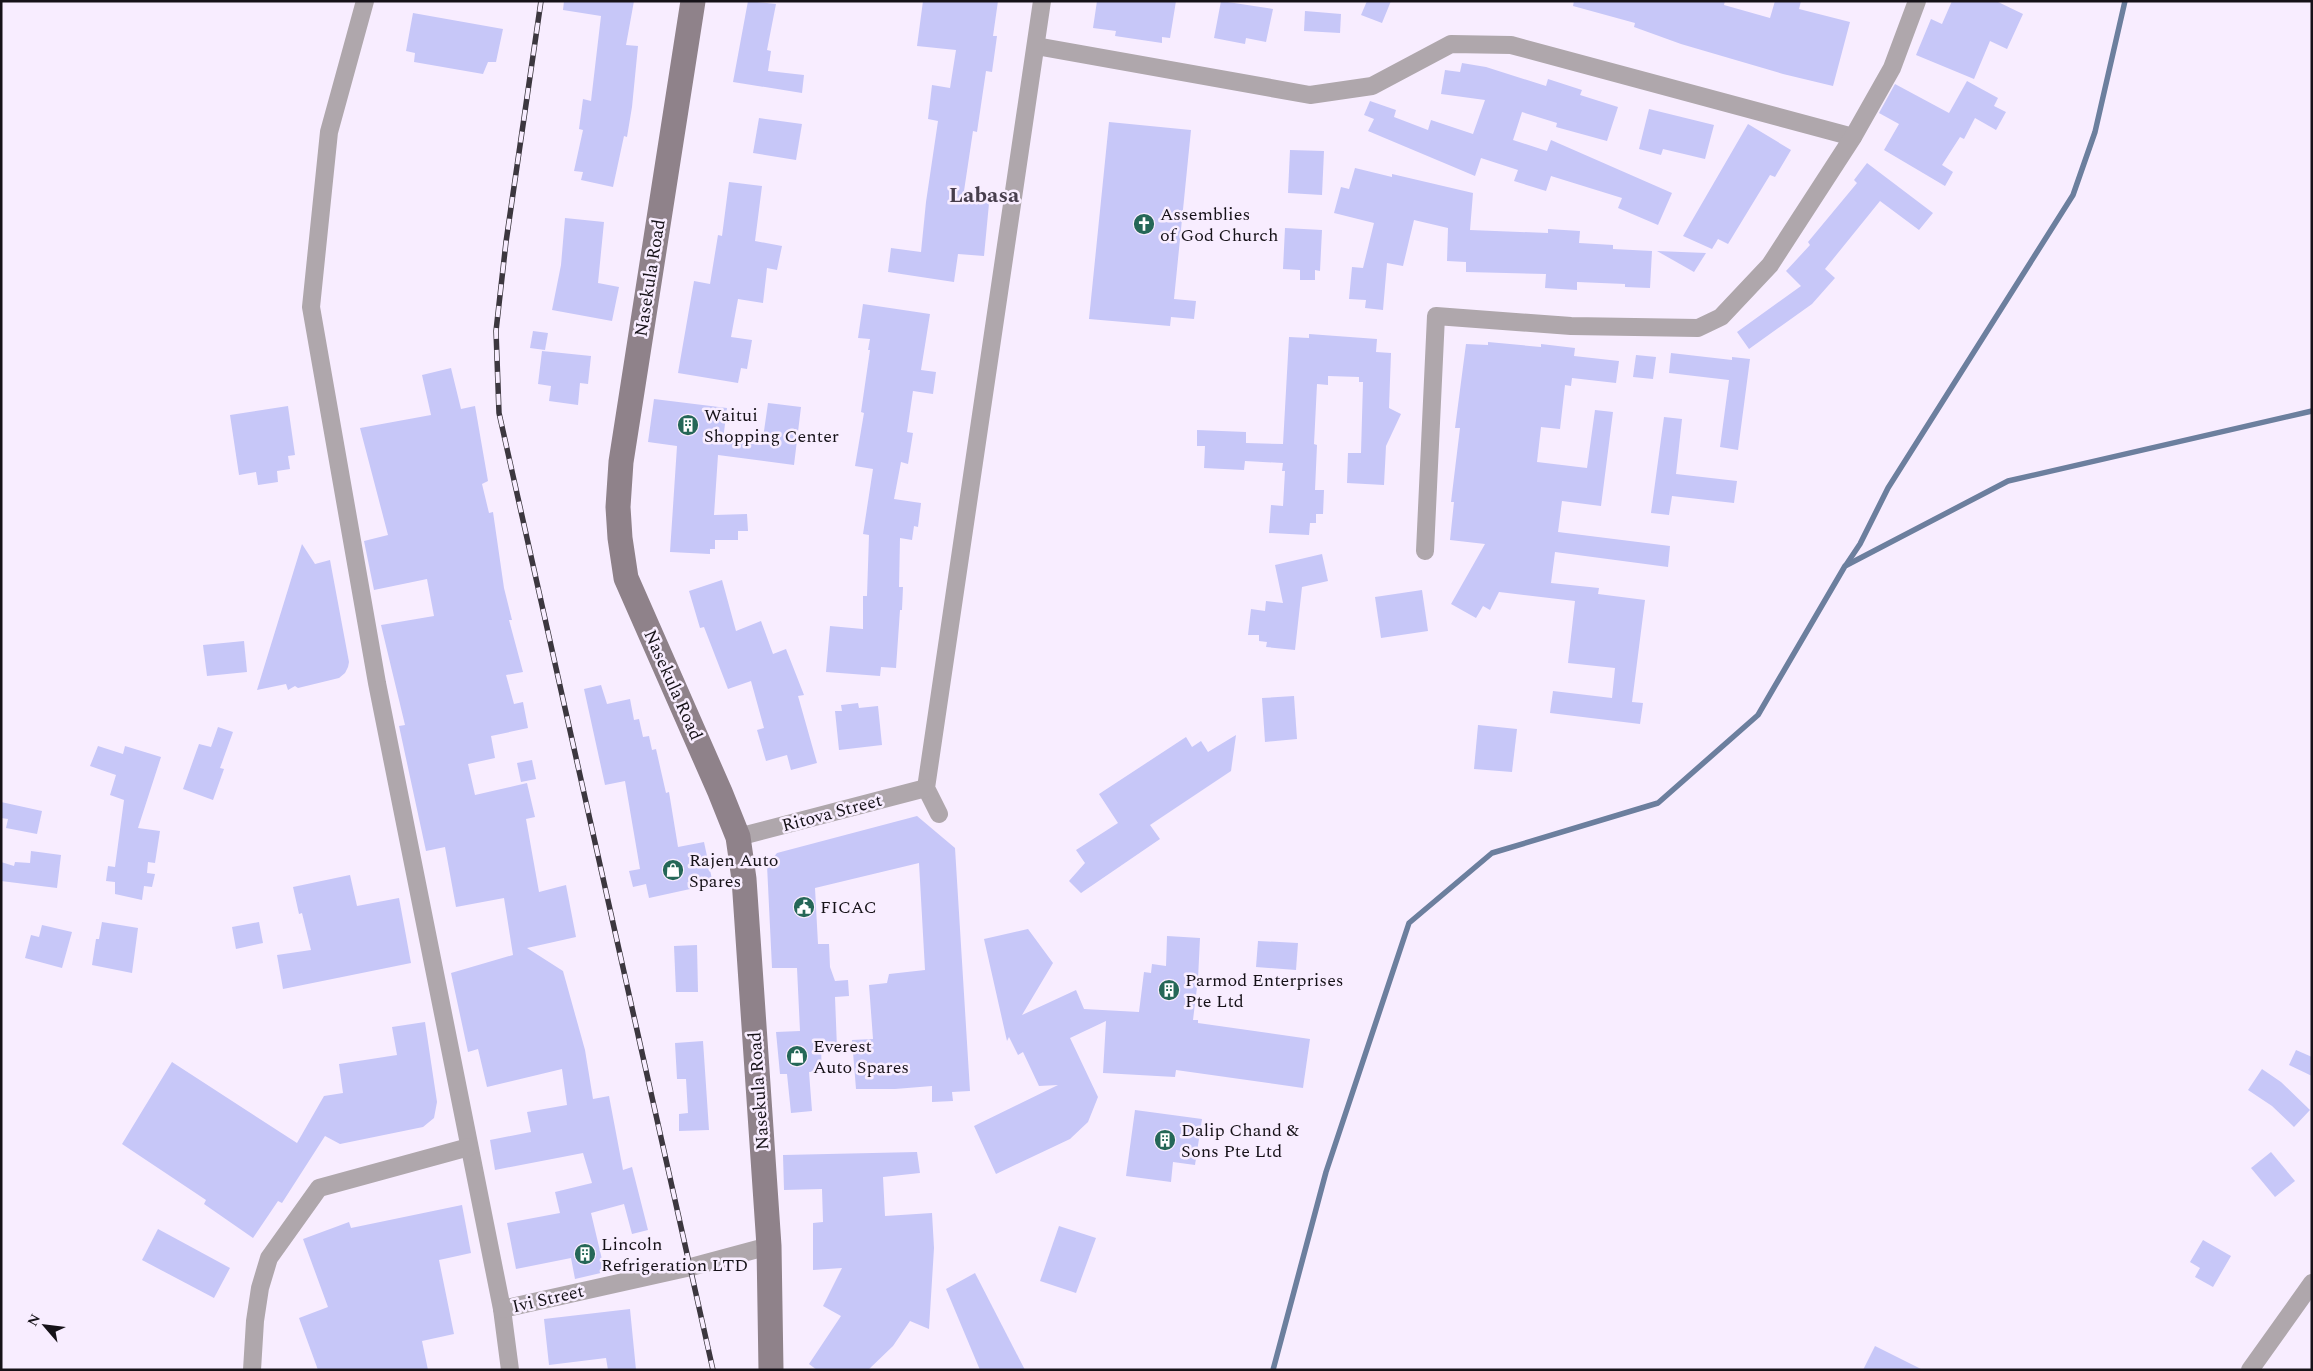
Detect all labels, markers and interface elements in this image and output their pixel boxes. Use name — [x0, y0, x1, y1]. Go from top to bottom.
district label: Labasa — [949, 179, 1020, 212]
place label: Assemblies of God Church — [1160, 201, 1278, 249]
church icon: Assemblies of God Church — [1132, 212, 1156, 236]
street label: Nasekula Road — [627, 217, 673, 339]
place label: Waitui Shopping Center — [704, 402, 839, 450]
building icon: Waitui Shopping Center — [676, 413, 700, 437]
street label: Nasekula Road — [637, 625, 709, 745]
street label: Ritova Street — [779, 787, 885, 839]
place label: Rajen Auto Spares — [689, 847, 779, 895]
shop icon: Rajen Auto Spares — [661, 858, 685, 882]
place label: FICAC — [820, 894, 877, 921]
public building icon: FICAC — [792, 895, 816, 919]
place label: Parmod Enterprises Pte Ltd — [1185, 967, 1344, 1015]
building icon: Parmod Enterprises Pte Ltd — [1157, 978, 1181, 1002]
street label: Nasekula Road — [741, 1031, 777, 1151]
place label: Everest Auto Spares — [813, 1033, 909, 1081]
shop icon: Everest Auto Spares — [785, 1044, 809, 1068]
place label: Dalip Chand & Sons Pte Ltd — [1181, 1117, 1300, 1165]
building icon: Dalip Chand & Sons Pte Ltd — [1153, 1128, 1177, 1152]
place label: Lincoln Refrigeration LTD — [601, 1231, 748, 1279]
building icon: Lincoln Refrigeration LTD — [573, 1242, 597, 1266]
street label: Ivi Street — [509, 1278, 587, 1320]
north arrow — [20, 1301, 70, 1351]
text: N — [22, 1310, 46, 1330]

